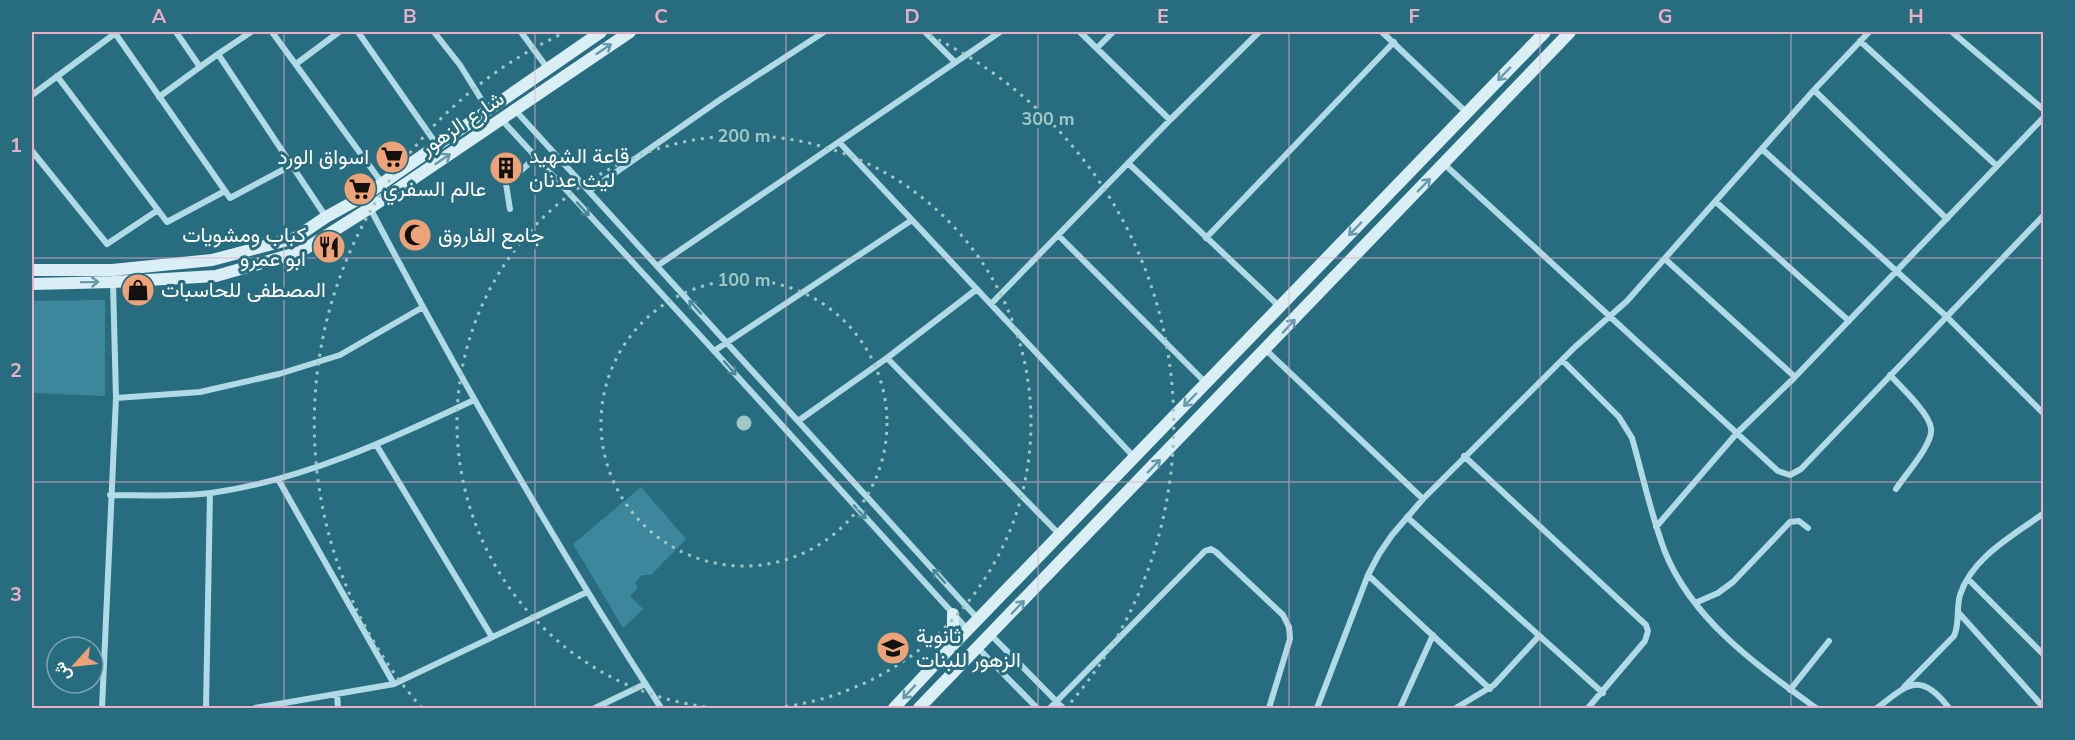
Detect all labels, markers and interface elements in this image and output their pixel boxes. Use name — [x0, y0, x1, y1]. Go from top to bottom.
text: A — [152, 3, 167, 30]
text: B — [403, 3, 417, 30]
text: C — [654, 3, 668, 30]
text: D — [904, 3, 920, 30]
text: E — [1157, 3, 1169, 30]
text: F — [1408, 3, 1420, 30]
text: G — [1658, 3, 1672, 30]
text: H — [1908, 3, 1924, 30]
one-way arrow — [595, 43, 612, 55]
one-way arrow — [1497, 66, 1512, 81]
street label: شارع الزهور — [413, 85, 510, 162]
text: 300 m — [1021, 107, 1075, 131]
text: 200 m — [717, 124, 771, 148]
text: 1 — [10, 132, 22, 159]
supermarket icon: اسواق الورد — [374, 139, 410, 175]
place label: قاعة الشهيد ليث عدنان — [529, 142, 629, 194]
place label: اسواق الورد — [278, 143, 369, 171]
building icon: قاعة الشهيد ليث عدنان — [488, 150, 524, 186]
one-way arrow — [434, 153, 451, 165]
supermarket icon: عالم السفري — [342, 171, 378, 207]
place label: عالم السفري — [383, 175, 486, 206]
one-way arrow — [1416, 177, 1431, 192]
one-way arrow — [576, 201, 591, 216]
mosque icon: جامع الفاروق — [397, 217, 433, 253]
place label: كباب ومشويات ابو عمرو — [182, 221, 306, 273]
place label: جامع الفاروق — [438, 221, 544, 249]
one-way arrow — [1347, 222, 1362, 237]
restaurant icon: كباب ومشويات ابو عمرو — [311, 229, 347, 265]
text: 100 m — [717, 268, 771, 292]
shop icon: المصطفى للحاسبات — [120, 272, 156, 308]
place label: المصطفى للحاسبات — [161, 276, 326, 304]
one-way arrow — [79, 277, 99, 288]
one-way arrow — [688, 300, 702, 315]
one-way arrow — [1282, 318, 1296, 333]
text: 2 — [10, 357, 22, 384]
one-way arrow — [723, 360, 736, 376]
one-way arrow — [1183, 393, 1198, 408]
centre of rings — [734, 413, 754, 433]
one-way arrow — [1146, 459, 1161, 474]
one-way arrow — [853, 505, 867, 520]
one-way arrow — [932, 568, 946, 583]
text: 3 — [10, 581, 22, 608]
one-way arrow — [1011, 599, 1026, 614]
place label: ثانوية الزهور للبنات — [916, 622, 1021, 674]
school or university icon: ثانوية الزهور للبنات — [875, 630, 911, 666]
north arrow — [45, 635, 105, 695]
text: ش — [48, 658, 77, 685]
one-way arrow — [903, 684, 917, 699]

